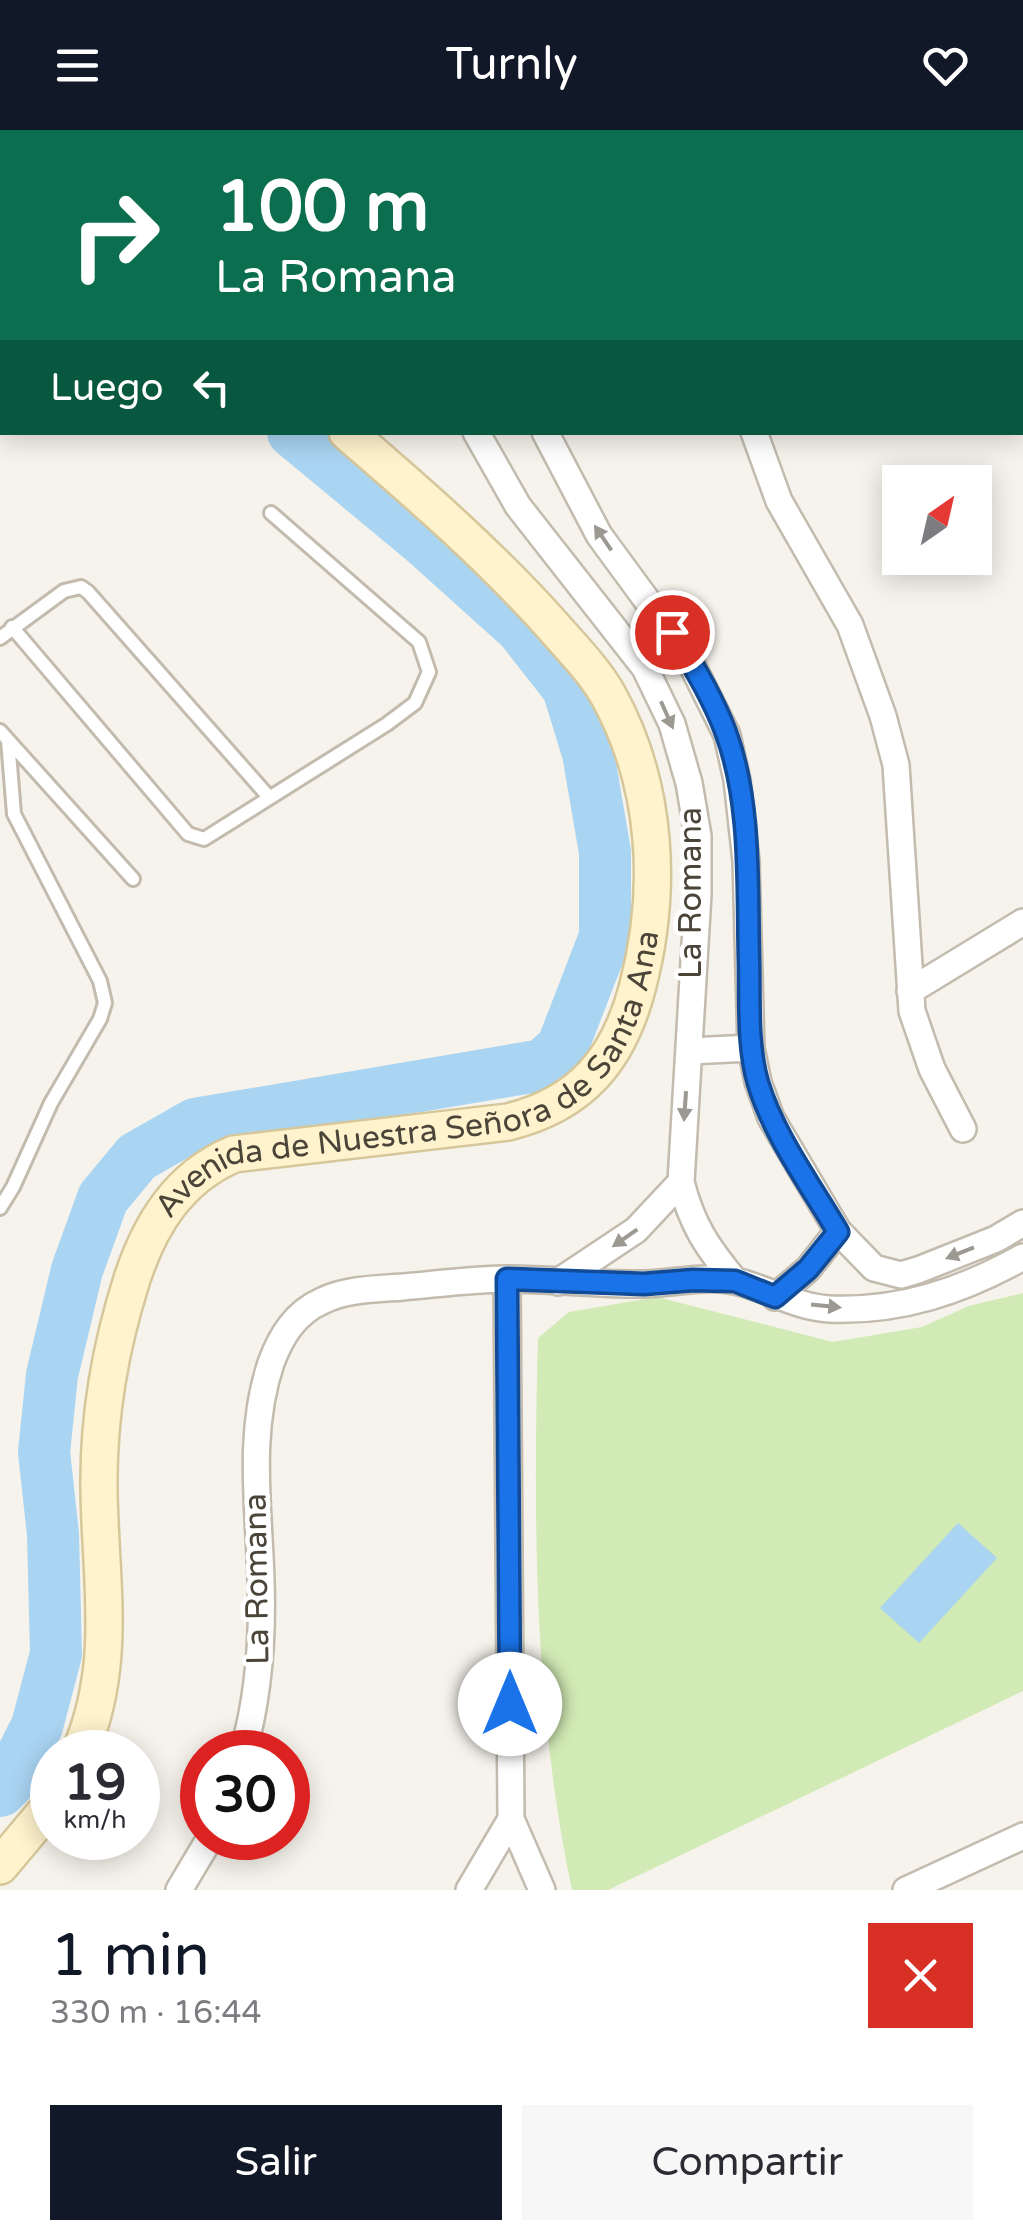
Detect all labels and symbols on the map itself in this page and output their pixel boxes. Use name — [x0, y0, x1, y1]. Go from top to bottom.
north arrow — [882, 465, 992, 575]
one-way arrow — [594, 524, 613, 551]
pin — [630, 590, 715, 675]
one-way arrow — [659, 700, 675, 730]
street label: La Romana — [672, 807, 710, 979]
street label: Avenida de Nuestra Señora de Santa Ana — [147, 928, 667, 1225]
one-way arrow — [677, 1090, 693, 1122]
one-way arrow — [611, 1228, 638, 1247]
one-way arrow — [945, 1246, 975, 1262]
one-way arrow — [810, 1299, 842, 1315]
street label: La Romana — [237, 1493, 277, 1665]
position arrow — [458, 1652, 562, 1756]
speed limit sign: 30 — [180, 1730, 310, 1860]

